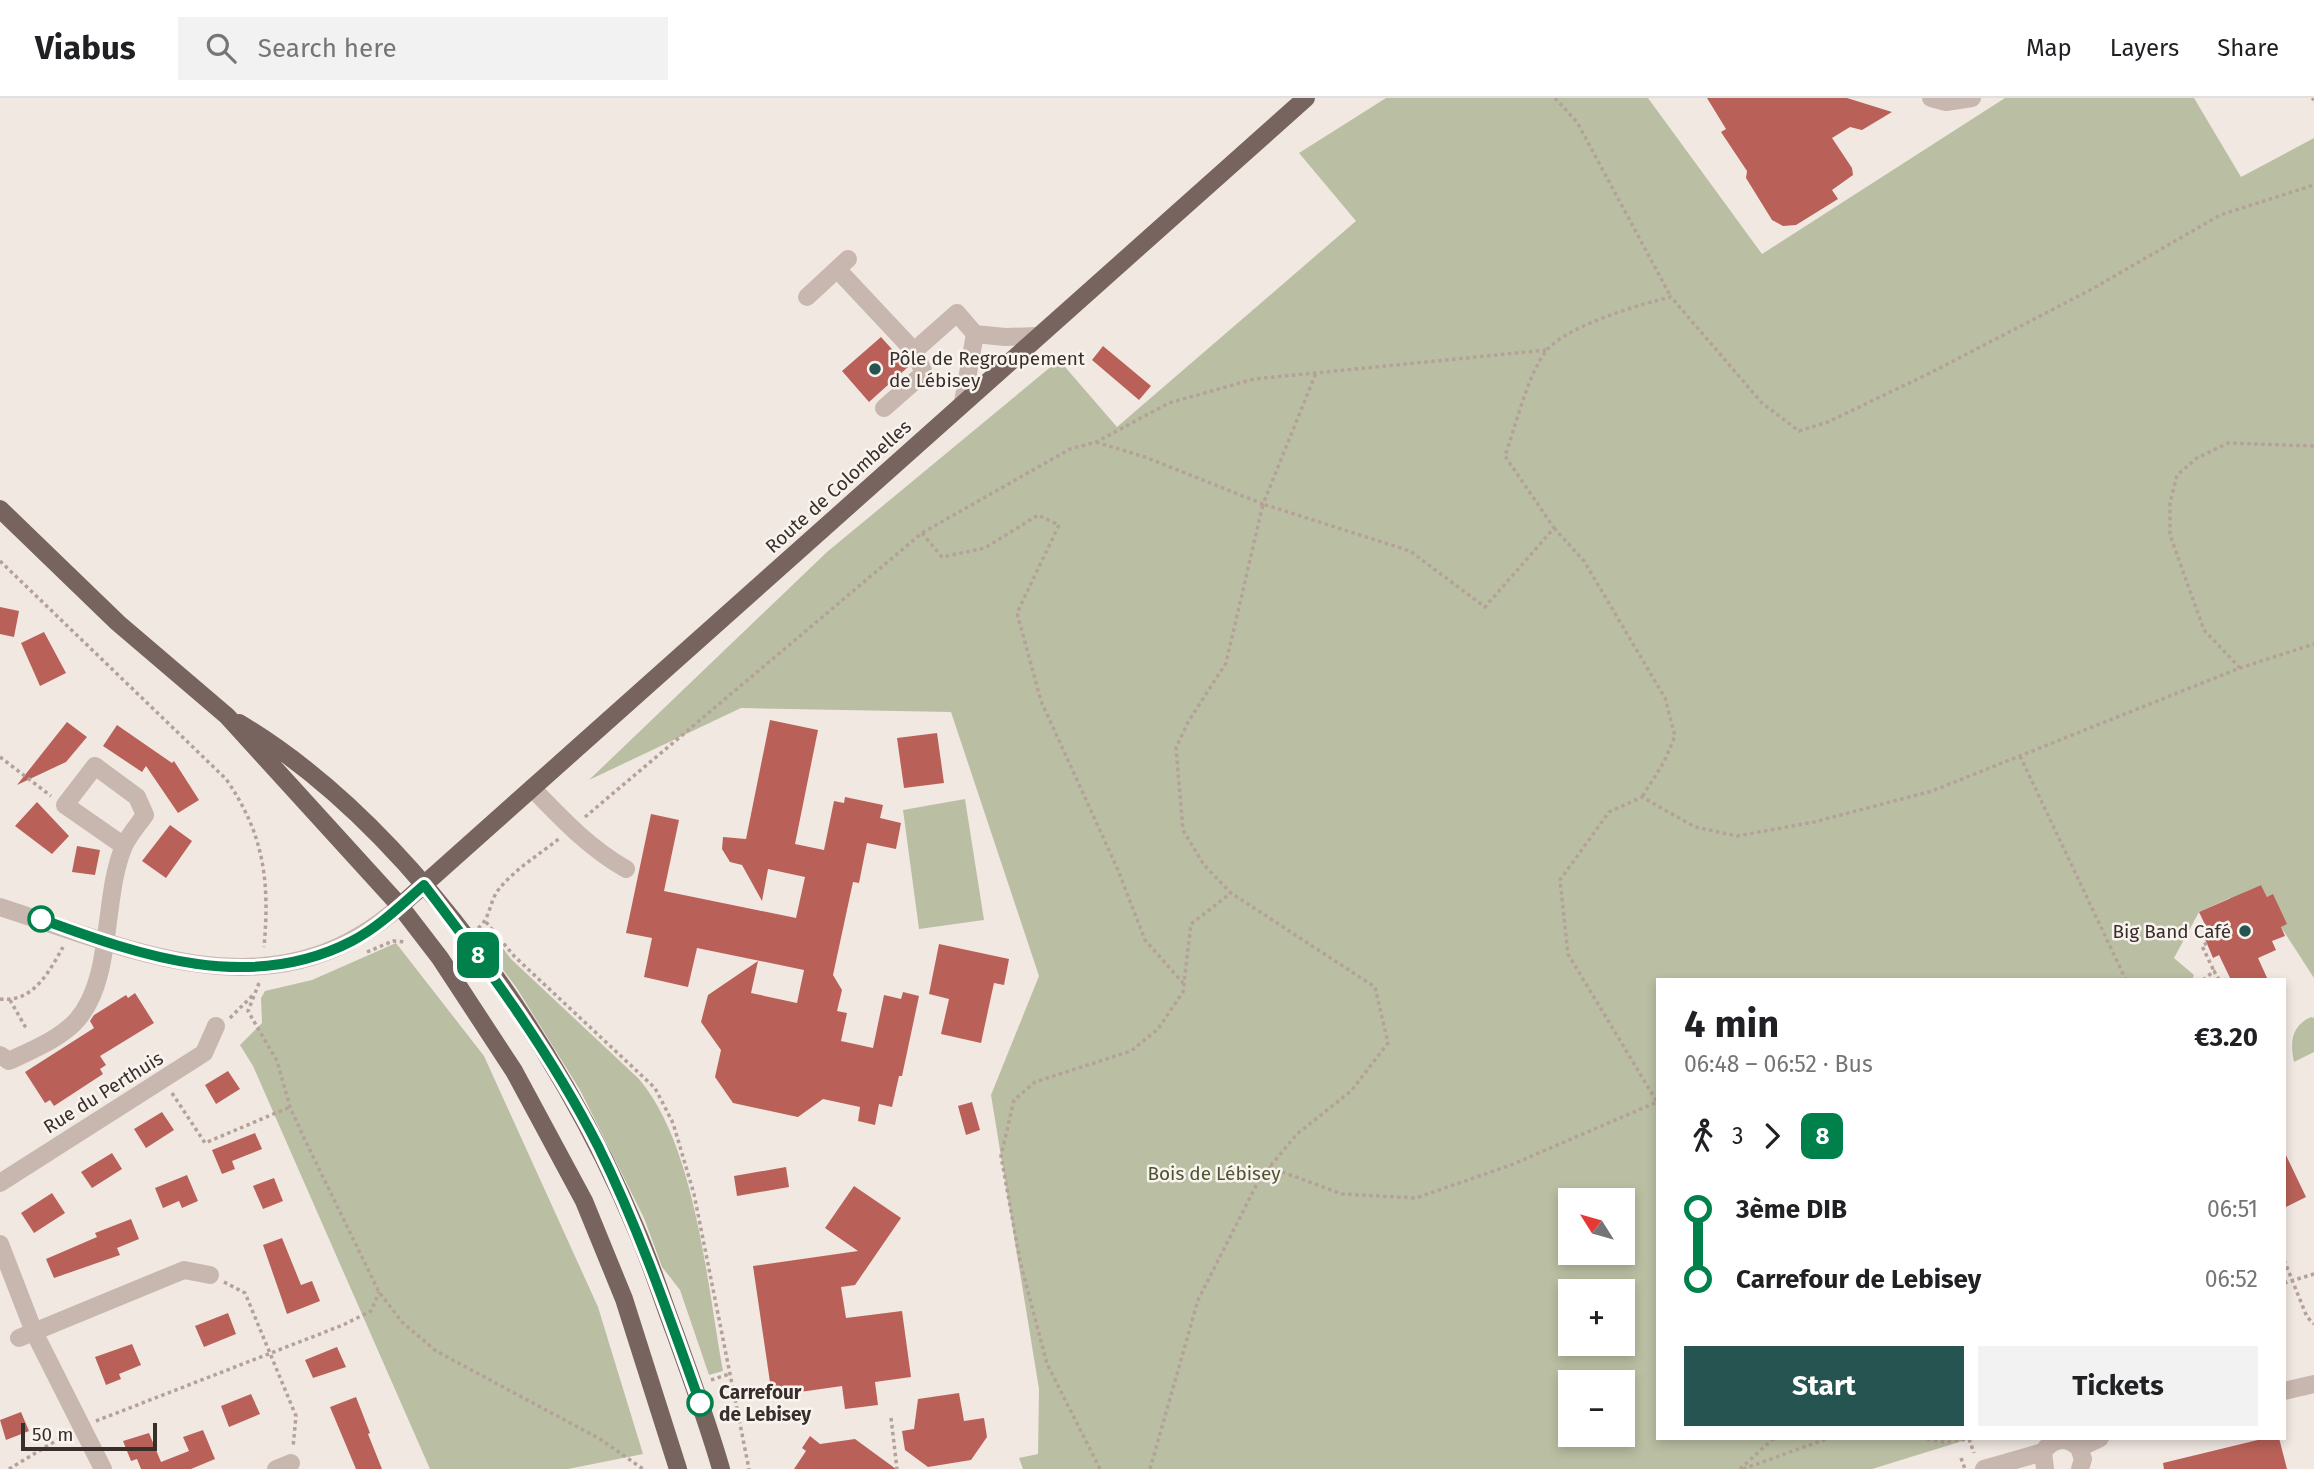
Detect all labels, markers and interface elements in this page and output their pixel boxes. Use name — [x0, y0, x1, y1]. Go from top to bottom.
search box — [178, 17, 668, 80]
text: Viabus — [35, 28, 136, 68]
icon: search — [202, 29, 240, 67]
text: Search here — [258, 33, 397, 64]
text: Map — [2026, 34, 2072, 62]
text: Layers — [2110, 34, 2179, 62]
text: Share — [2217, 34, 2279, 62]
place label: Pôle de Regroupement de Lébisey — [889, 347, 1085, 392]
marker: Pôle de Regroupement de Lébisey — [867, 361, 883, 377]
street label: Route de Colombelles — [761, 415, 916, 558]
unlabelled marker — [28, 906, 54, 932]
place label: Big Band Café — [2112, 920, 2231, 943]
marker: Big Band Café — [2237, 923, 2253, 939]
line badge: 8 — [455, 932, 501, 978]
text: 8 — [471, 941, 485, 969]
text: 4 min — [1684, 1001, 1779, 1047]
text: €3.20 — [2194, 1022, 2258, 1053]
street label: Rue du Perthuis — [39, 1046, 167, 1138]
text: 06:48 – 06:52 · Bus — [1684, 1050, 1873, 1078]
icon: walk — [1684, 1117, 1722, 1155]
icon: forward — [1753, 1117, 1791, 1155]
text: 3 — [1732, 1122, 1743, 1150]
text: 8 — [1815, 1122, 1829, 1150]
park label: Bois de Lébisey — [1147, 1162, 1281, 1185]
north arrow — [1558, 1188, 1634, 1265]
map controls — [1558, 1188, 1635, 1447]
text: 3ème DIB — [1736, 1194, 1847, 1225]
text: 06:51 — [2207, 1195, 2258, 1223]
text: Carrefour de Lebisey — [1736, 1264, 1981, 1295]
text: 06:52 — [2205, 1265, 2258, 1293]
button: + — [1558, 1279, 1635, 1356]
button: Start — [1684, 1346, 1964, 1426]
button: Tickets — [1978, 1346, 2258, 1426]
button: − — [1558, 1370, 1635, 1447]
place label: Carrefour de Lebisey — [719, 1381, 811, 1426]
marker: Carrefour de Lebisey — [687, 1390, 713, 1416]
scale bar — [21, 1420, 158, 1452]
text: 50 m — [32, 1423, 73, 1446]

